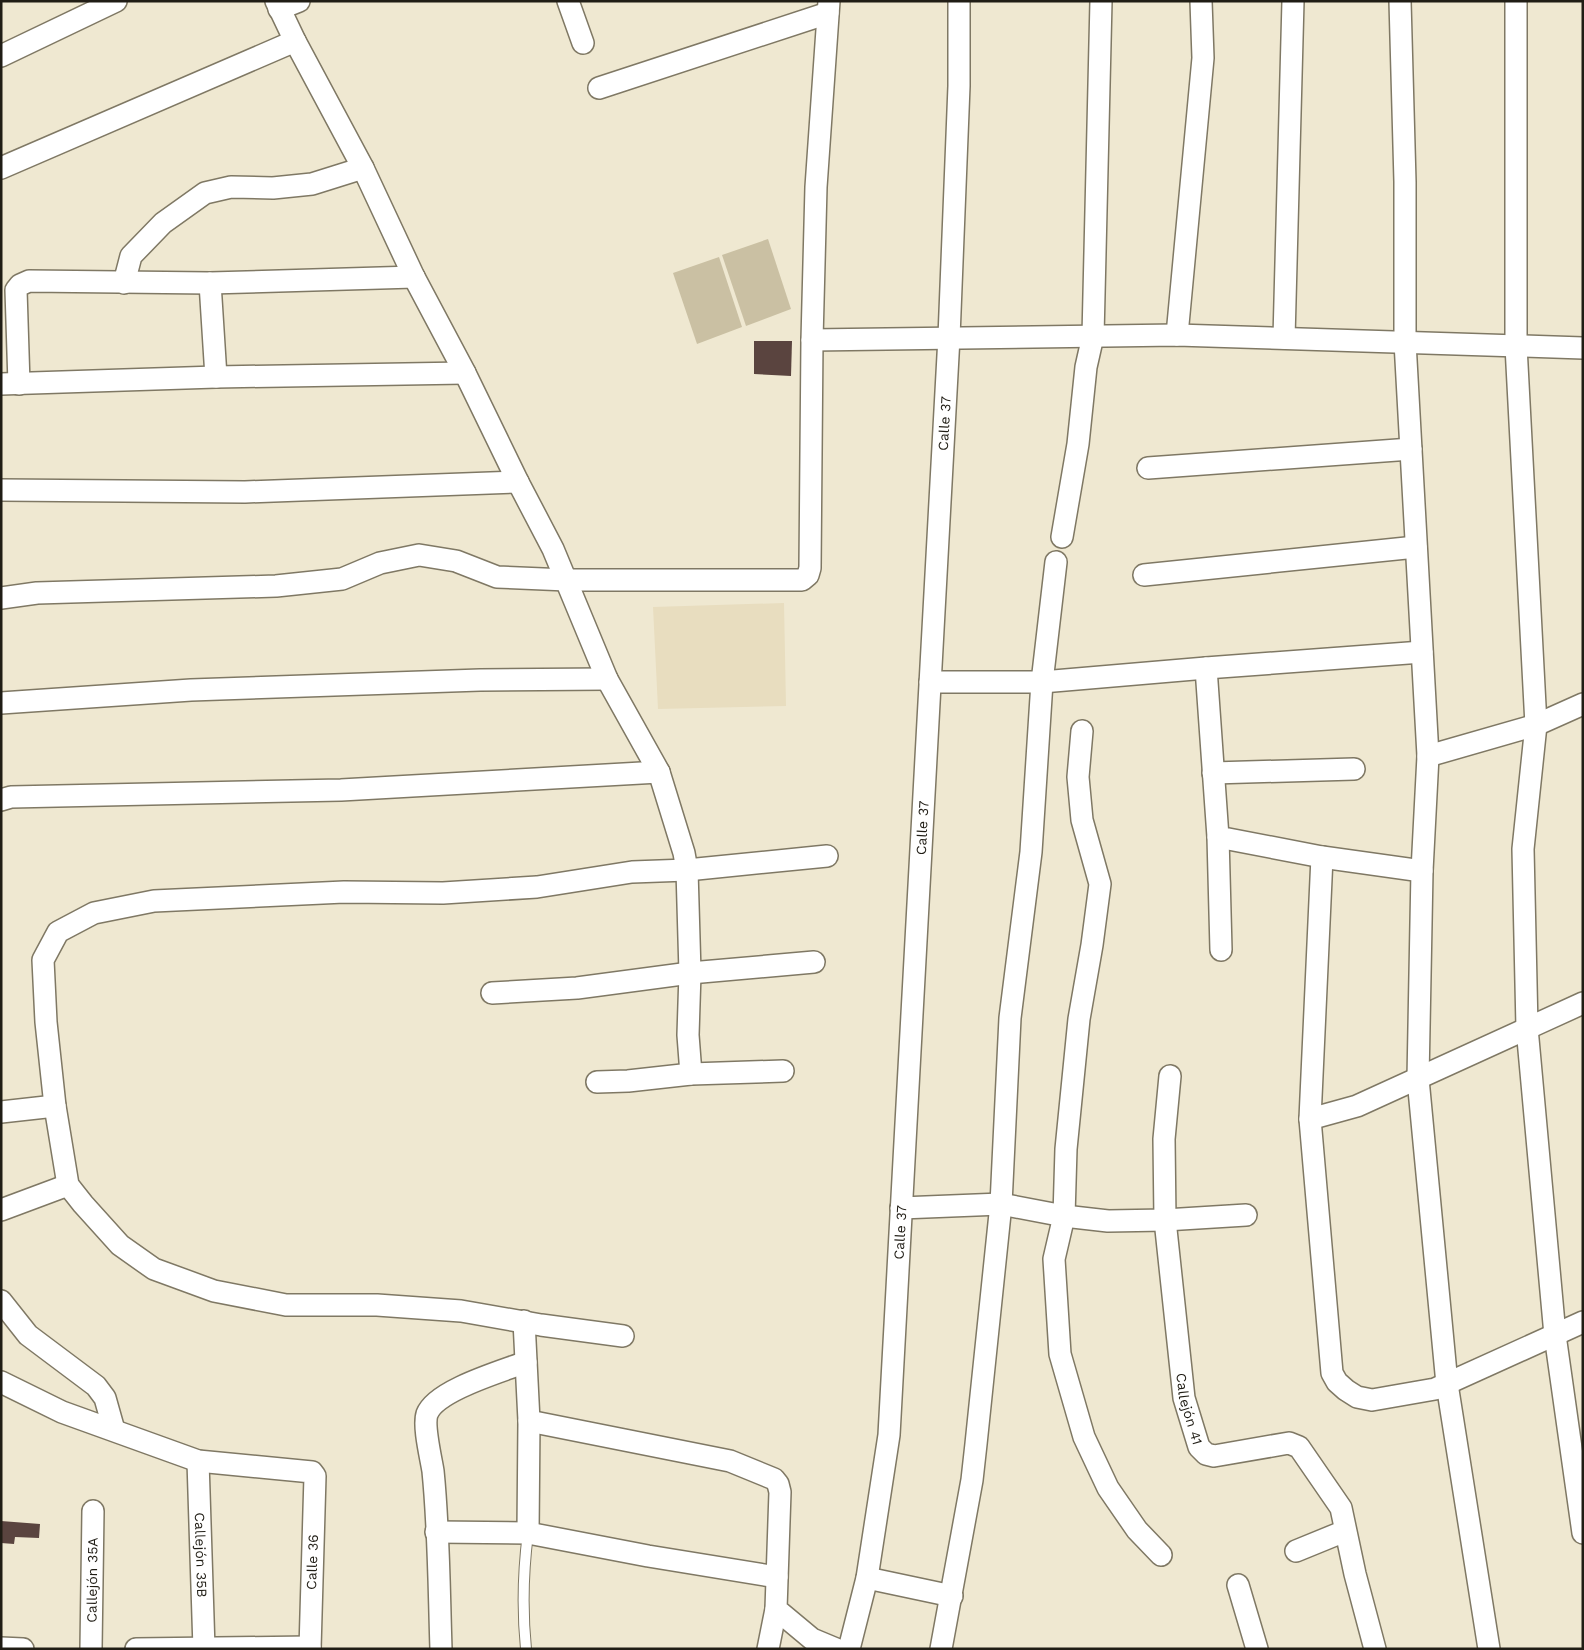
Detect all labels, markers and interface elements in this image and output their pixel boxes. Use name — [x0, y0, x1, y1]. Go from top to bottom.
street label: Calle 37 — [935, 396, 954, 451]
street label: Calle 37 — [913, 800, 932, 855]
street label: Calle 37 — [891, 1204, 910, 1260]
street label: Callejón 41 — [1173, 1372, 1206, 1447]
street label: Callejón 35B — [192, 1512, 210, 1598]
street label: Calle 36 — [303, 1534, 321, 1590]
street label: Callejón 35A — [83, 1537, 101, 1623]

